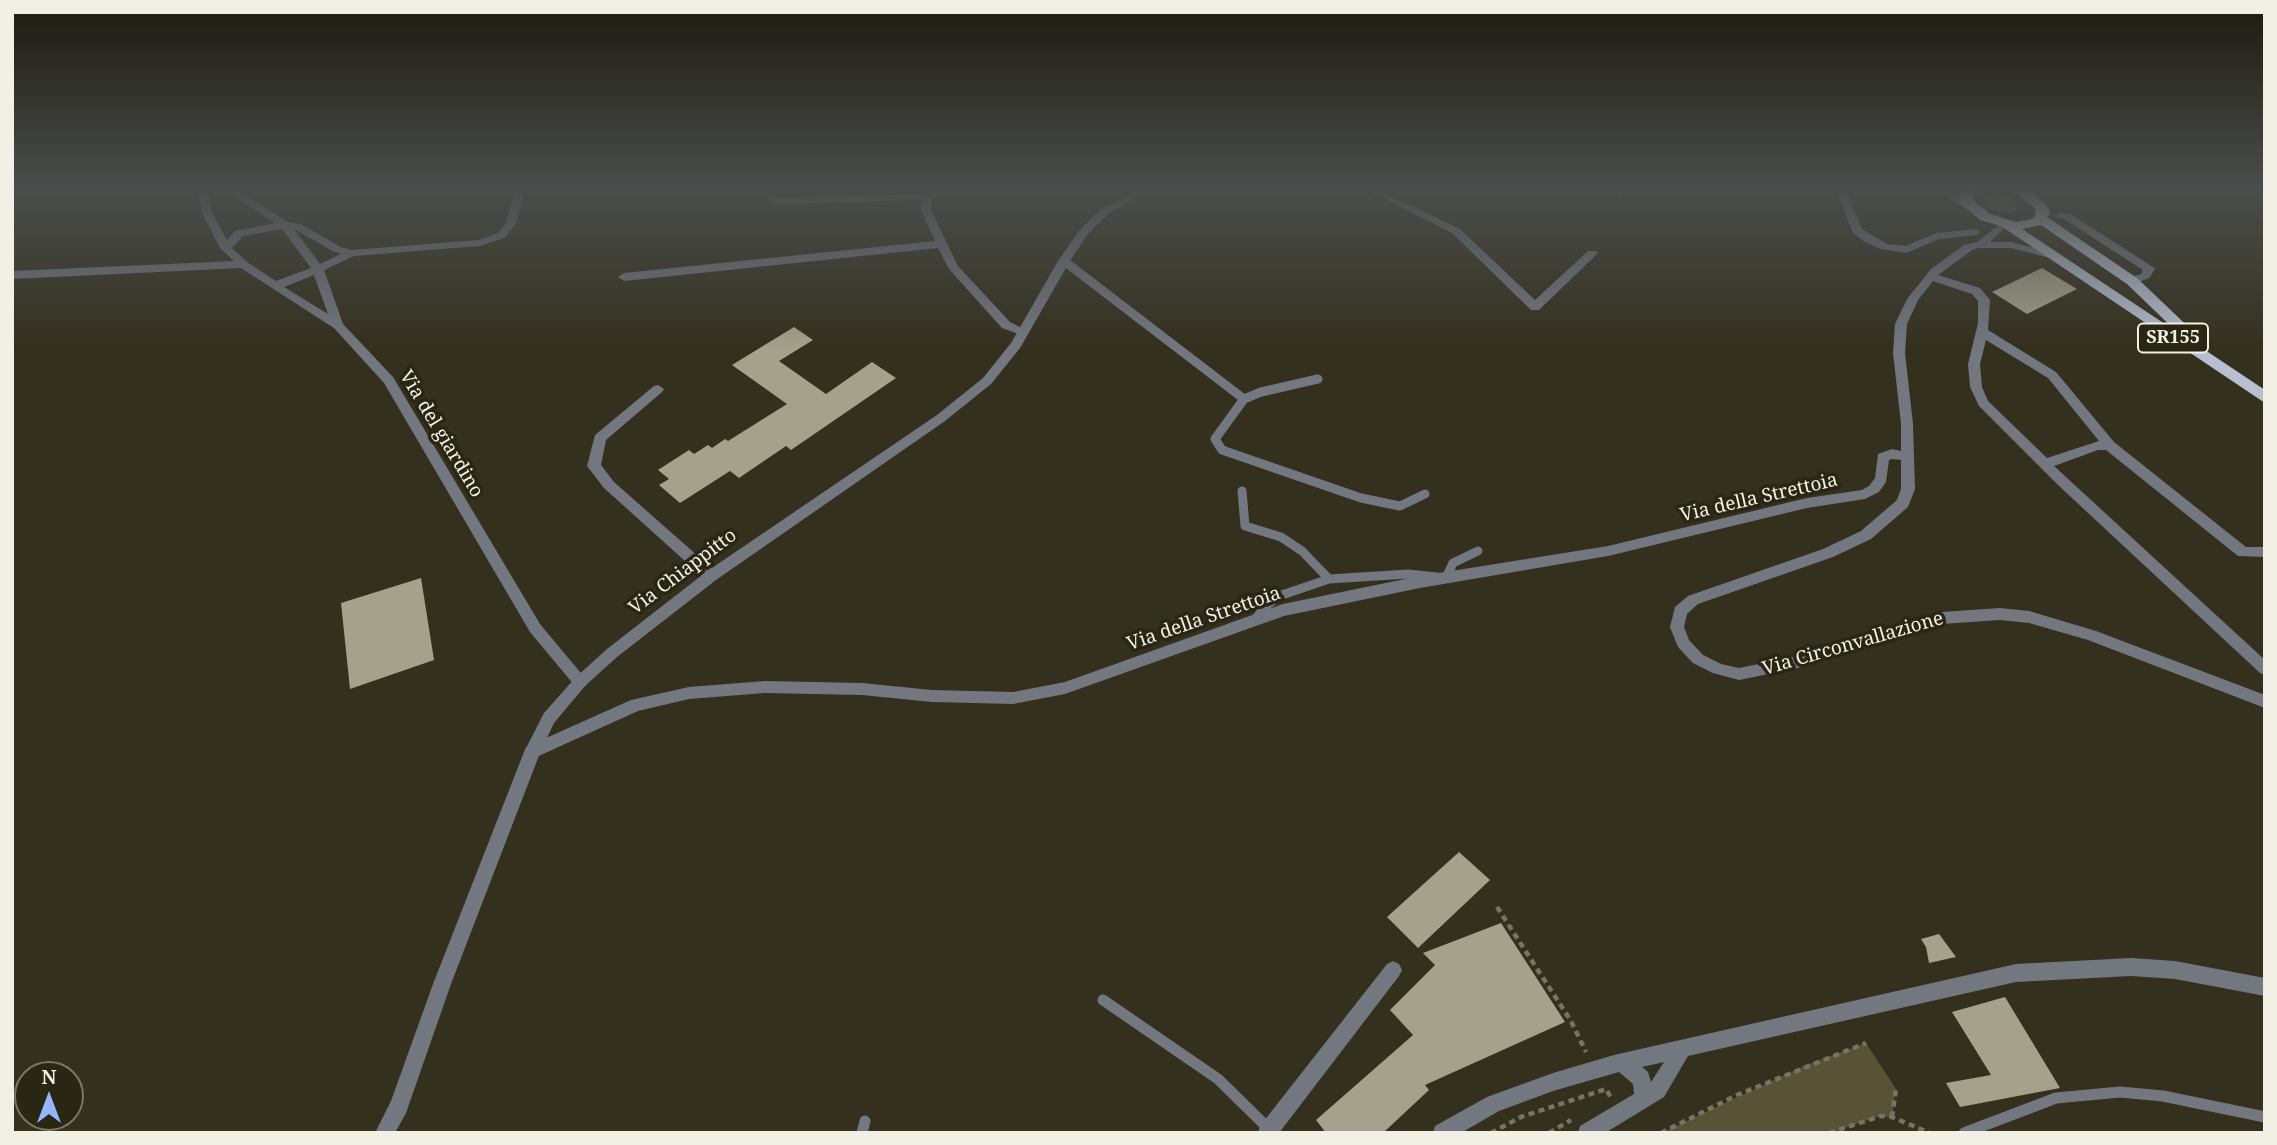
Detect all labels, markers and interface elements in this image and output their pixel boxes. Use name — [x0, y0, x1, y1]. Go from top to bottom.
road number: SR155 — [2138, 324, 2208, 352]
street label: Via del giardino — [394, 366, 488, 502]
street label: Via della Strettoia — [1678, 469, 1840, 527]
street label: Via Chiappitto — [625, 524, 741, 620]
street label: Via della Strettoia — [1124, 582, 1284, 656]
street label: Via Circonvallazione — [1760, 607, 1946, 681]
north arrow — [14, 1061, 84, 1131]
text: N — [42, 1064, 56, 1090]

